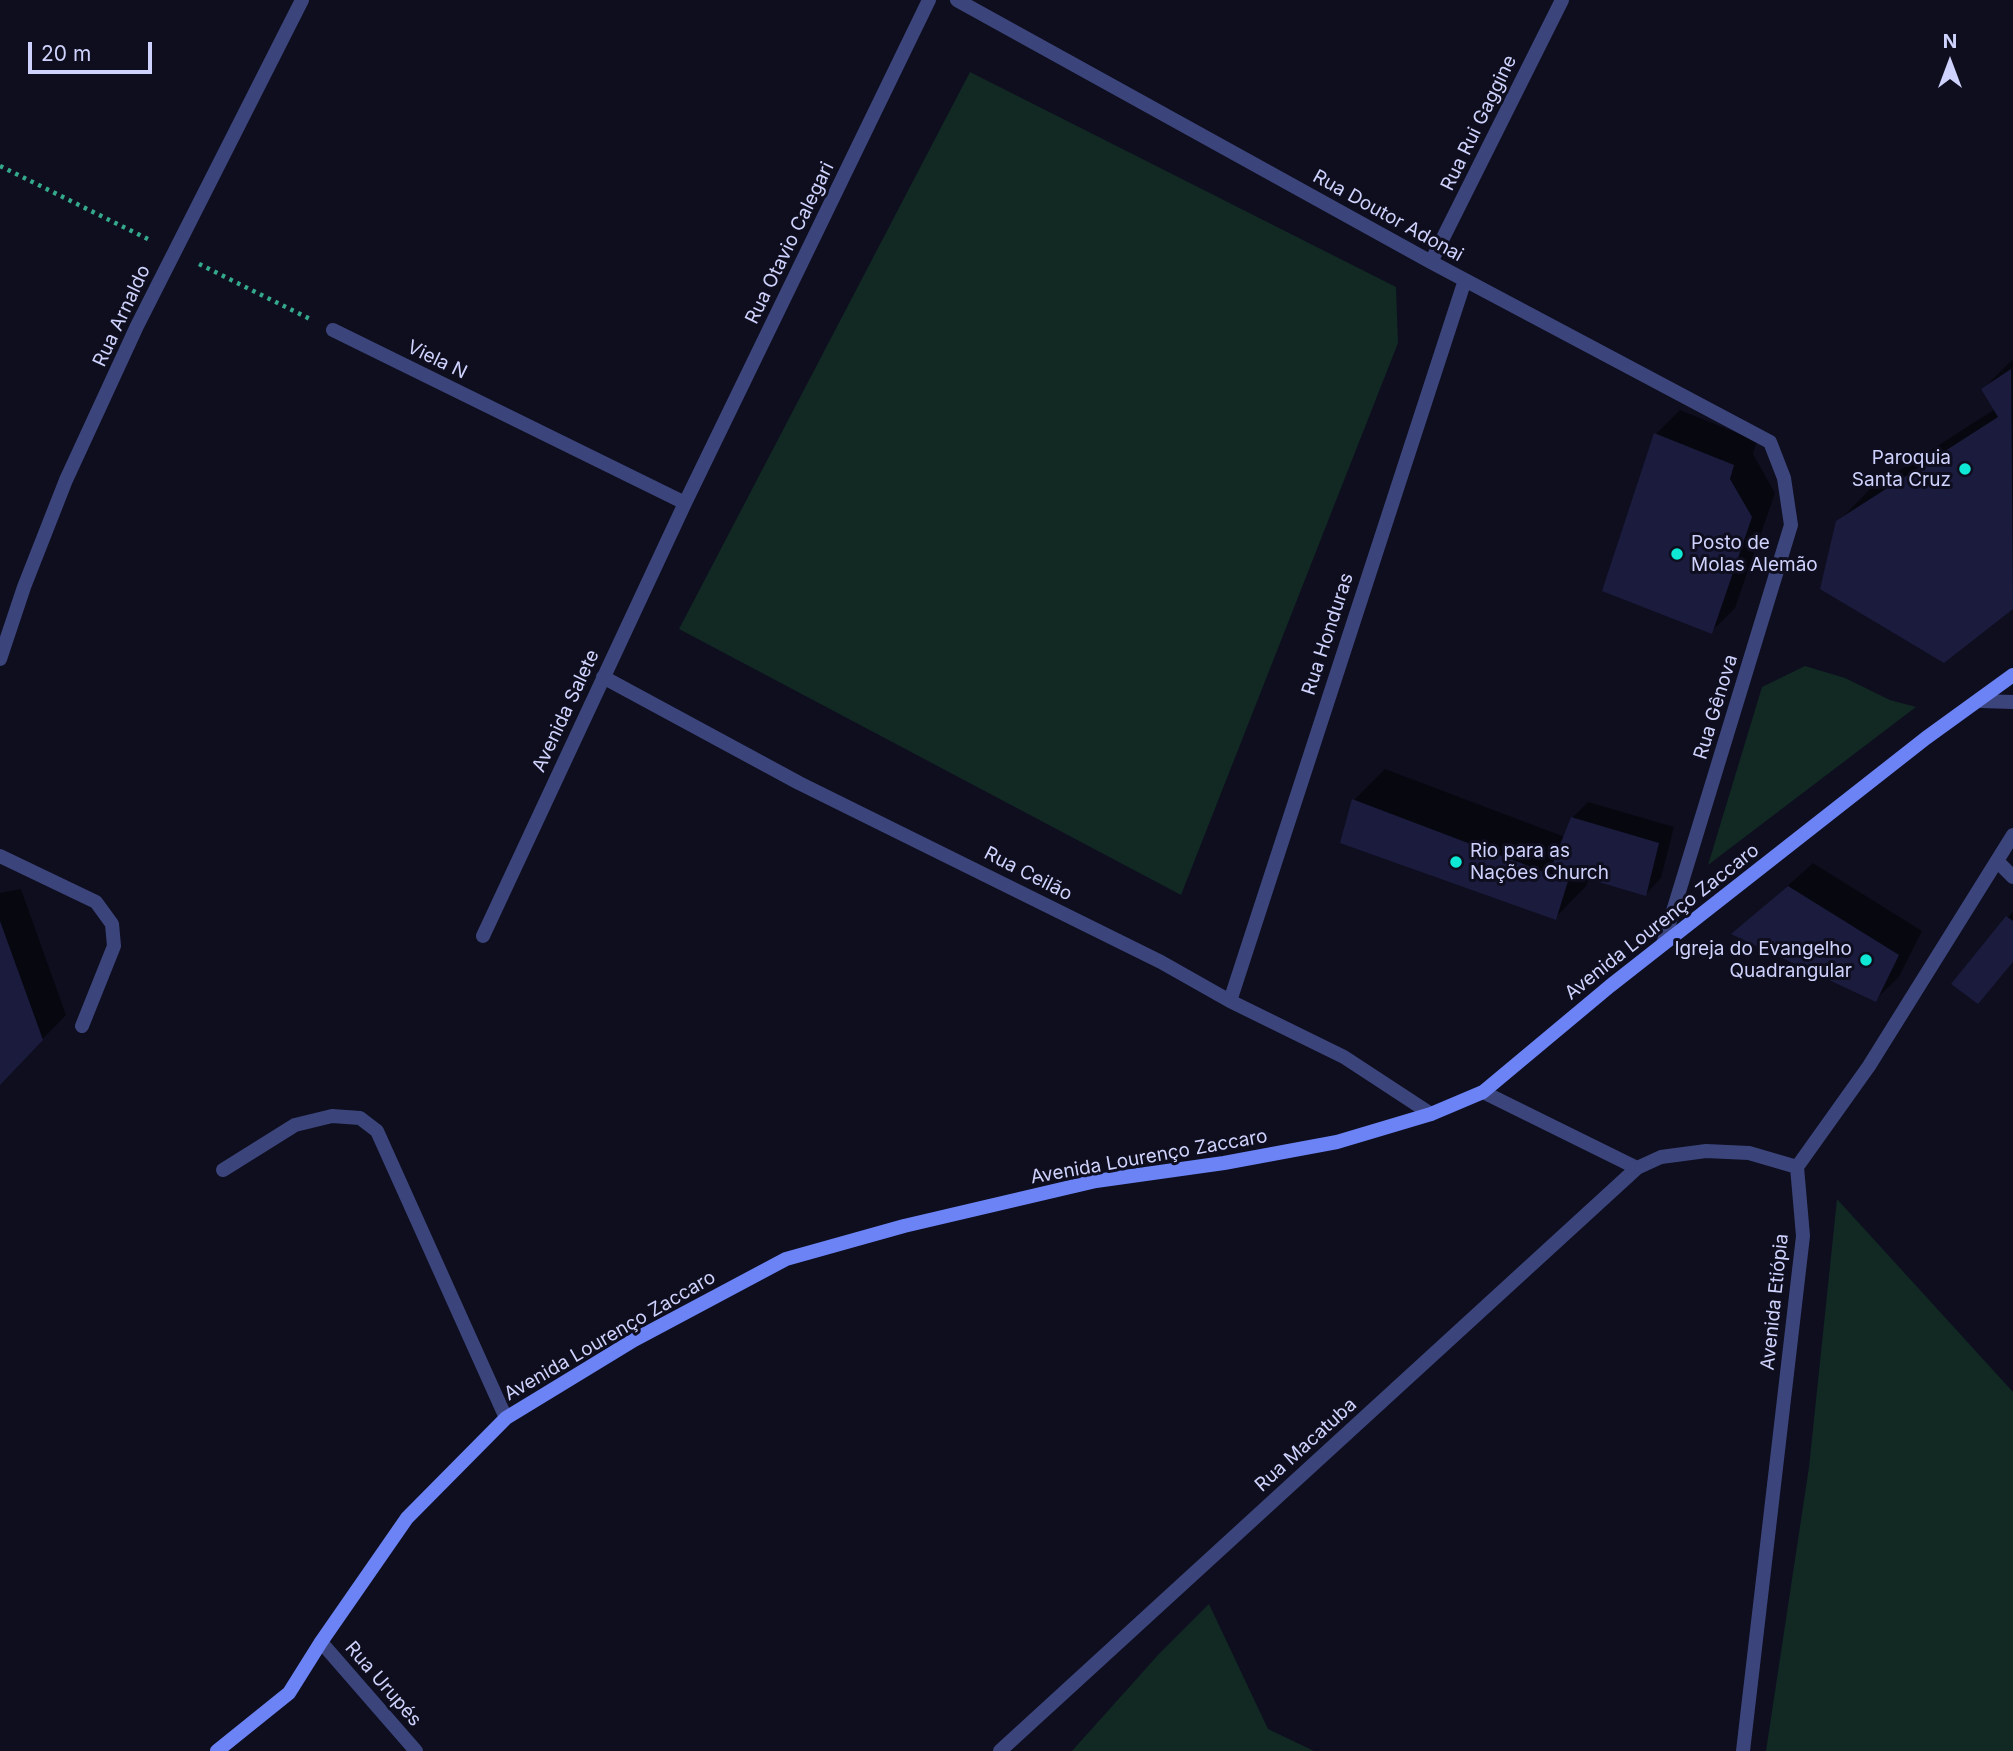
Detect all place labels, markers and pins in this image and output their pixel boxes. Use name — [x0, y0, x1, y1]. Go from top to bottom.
place label: Paroquia Santa Cruz — [1852, 447, 1951, 491]
marker: Paroquia Santa Cruz — [1957, 461, 1973, 477]
place label: Posto de Molas Alemão — [1691, 532, 1818, 576]
marker: Posto de Molas Alemão — [1669, 546, 1685, 562]
place label: Rio para as Nações Church — [1470, 840, 1609, 884]
marker: Rio para as Nações Church — [1448, 854, 1464, 870]
place label: Igreja do Evangelho Quadrangular — [1674, 938, 1852, 982]
marker: Igreja do Evangelho Quadrangular — [1858, 952, 1874, 968]

